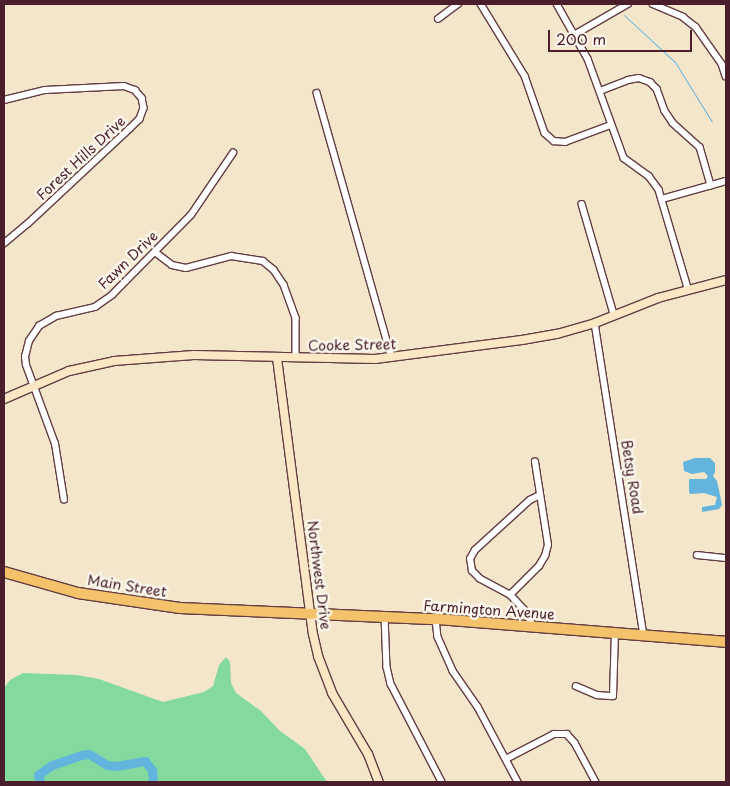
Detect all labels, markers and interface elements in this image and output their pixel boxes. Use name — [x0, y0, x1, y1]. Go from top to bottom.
scale bar — [550, 20, 694, 52]
text: 200 m — [556, 27, 606, 50]
street label: Forest Hills Drive — [33, 113, 129, 203]
street label: Fawn Drive — [95, 228, 161, 292]
street label: Cooke Street — [308, 336, 396, 354]
street label: Betsy Road — [618, 438, 646, 516]
street label: Northwest Drive — [304, 519, 334, 631]
street label: Main Street — [86, 571, 168, 601]
street label: Farmington Avenue — [423, 597, 555, 623]

